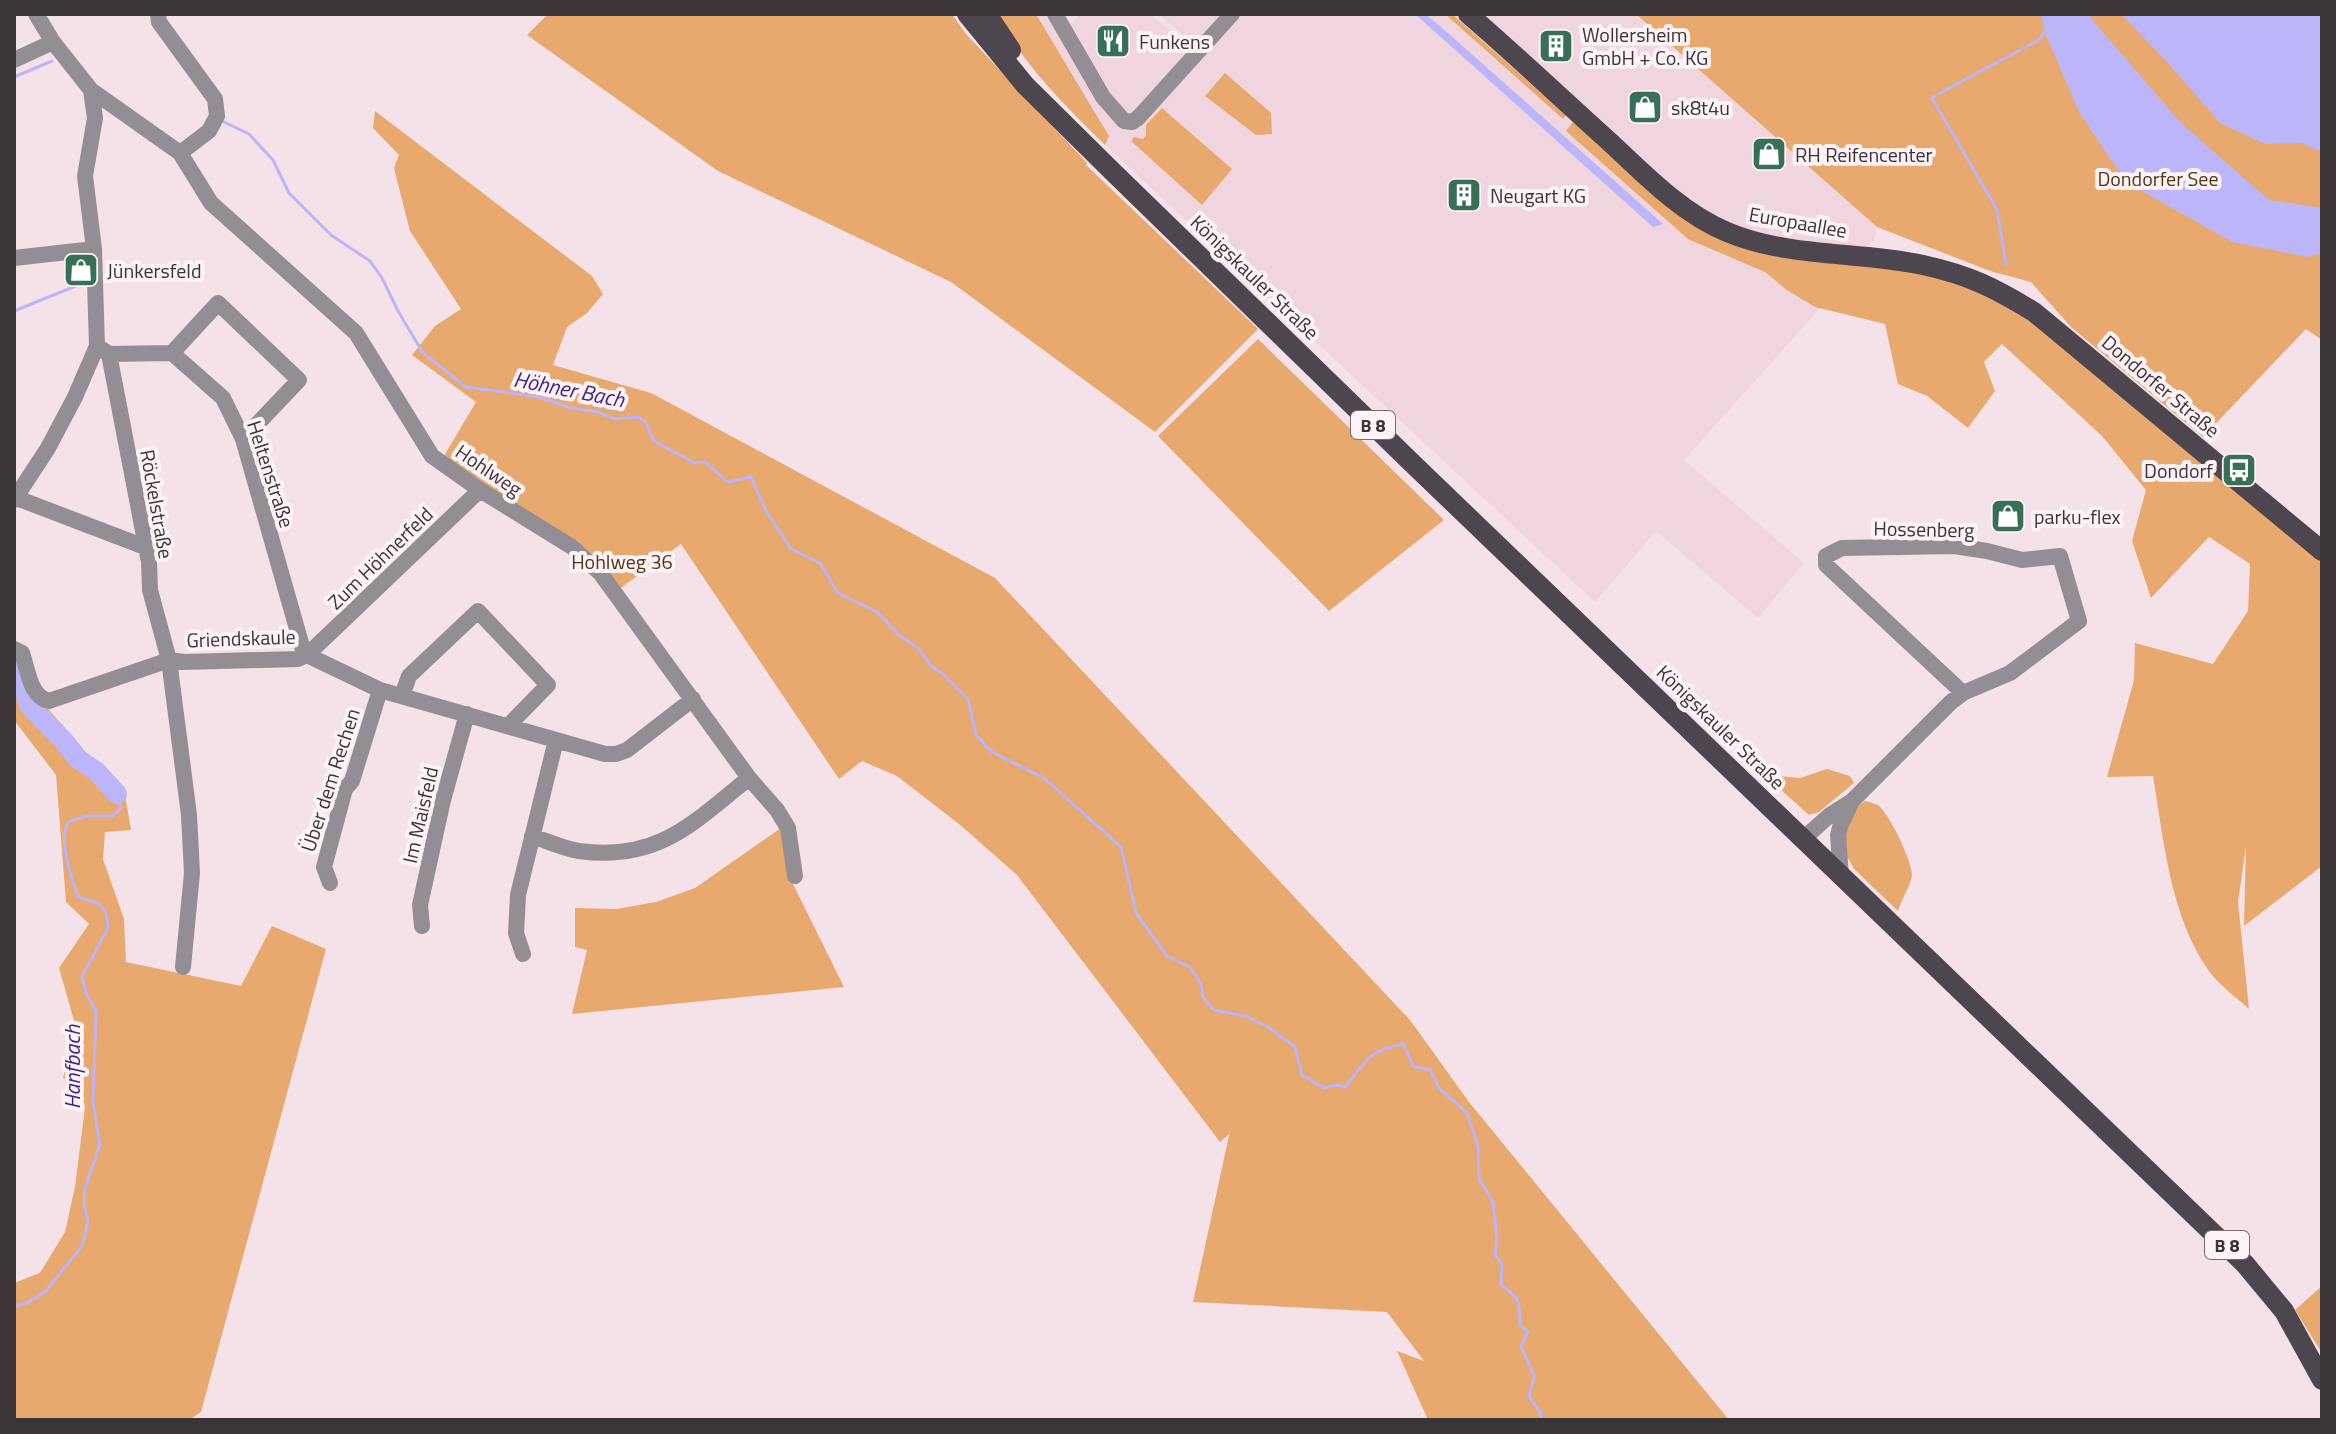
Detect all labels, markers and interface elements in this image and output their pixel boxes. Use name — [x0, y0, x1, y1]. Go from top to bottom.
place label: Wollersheim GmbH + Co. KG — [1582, 19, 1708, 73]
restaurant icon: Funkens — [1094, 22, 1132, 60]
place label: Funkens — [1139, 26, 1210, 57]
building icon: Wollersheim GmbH + Co. KG — [1537, 27, 1575, 65]
shop icon: sk8t4u — [1626, 88, 1664, 126]
place label: sk8t4u — [1671, 92, 1730, 123]
shop icon: RH Reifencenter — [1750, 135, 1788, 173]
place label: RH Reifencenter — [1795, 139, 1933, 170]
park label: Dondorfer See — [2097, 163, 2219, 194]
building icon: Neugart KG — [1445, 176, 1483, 214]
place label: Neugart KG — [1490, 180, 1586, 211]
street label: Europaallee — [1747, 198, 1849, 246]
street label: Königskauler Straße — [1184, 207, 1326, 347]
shop icon: Jünkersfeld — [62, 251, 100, 289]
place label: Jünkersfeld — [107, 255, 202, 286]
street label: Dondorfer Straße — [2095, 327, 2227, 445]
water label: Höhner Bach — [511, 362, 628, 417]
road number: B 8 — [1351, 411, 1395, 439]
street label: Heltenstraße — [239, 417, 303, 531]
street label: Hohlweg — [449, 436, 529, 504]
street label: Röckelstraße — [132, 447, 182, 561]
bus stop icon: Dondorf — [2220, 451, 2258, 489]
place label: Dondorf — [2144, 455, 2213, 486]
shop icon: parku-flex — [1989, 497, 2027, 535]
street label: Zum Höhnerfeld — [320, 499, 440, 617]
place label: parku-flex — [2034, 501, 2121, 532]
street label: Hossenberg — [1873, 513, 1975, 545]
park label: Hohlweg 36 — [571, 546, 673, 577]
street label: Griendskaule — [186, 621, 296, 655]
street label: Königskauler Straße — [1650, 657, 1792, 797]
street label: Über dem Rechen — [292, 704, 368, 856]
street label: Im Maisfeld — [394, 764, 446, 866]
water label: Hanfbach — [55, 1024, 89, 1109]
road number: B 8 — [2205, 1231, 2249, 1259]

